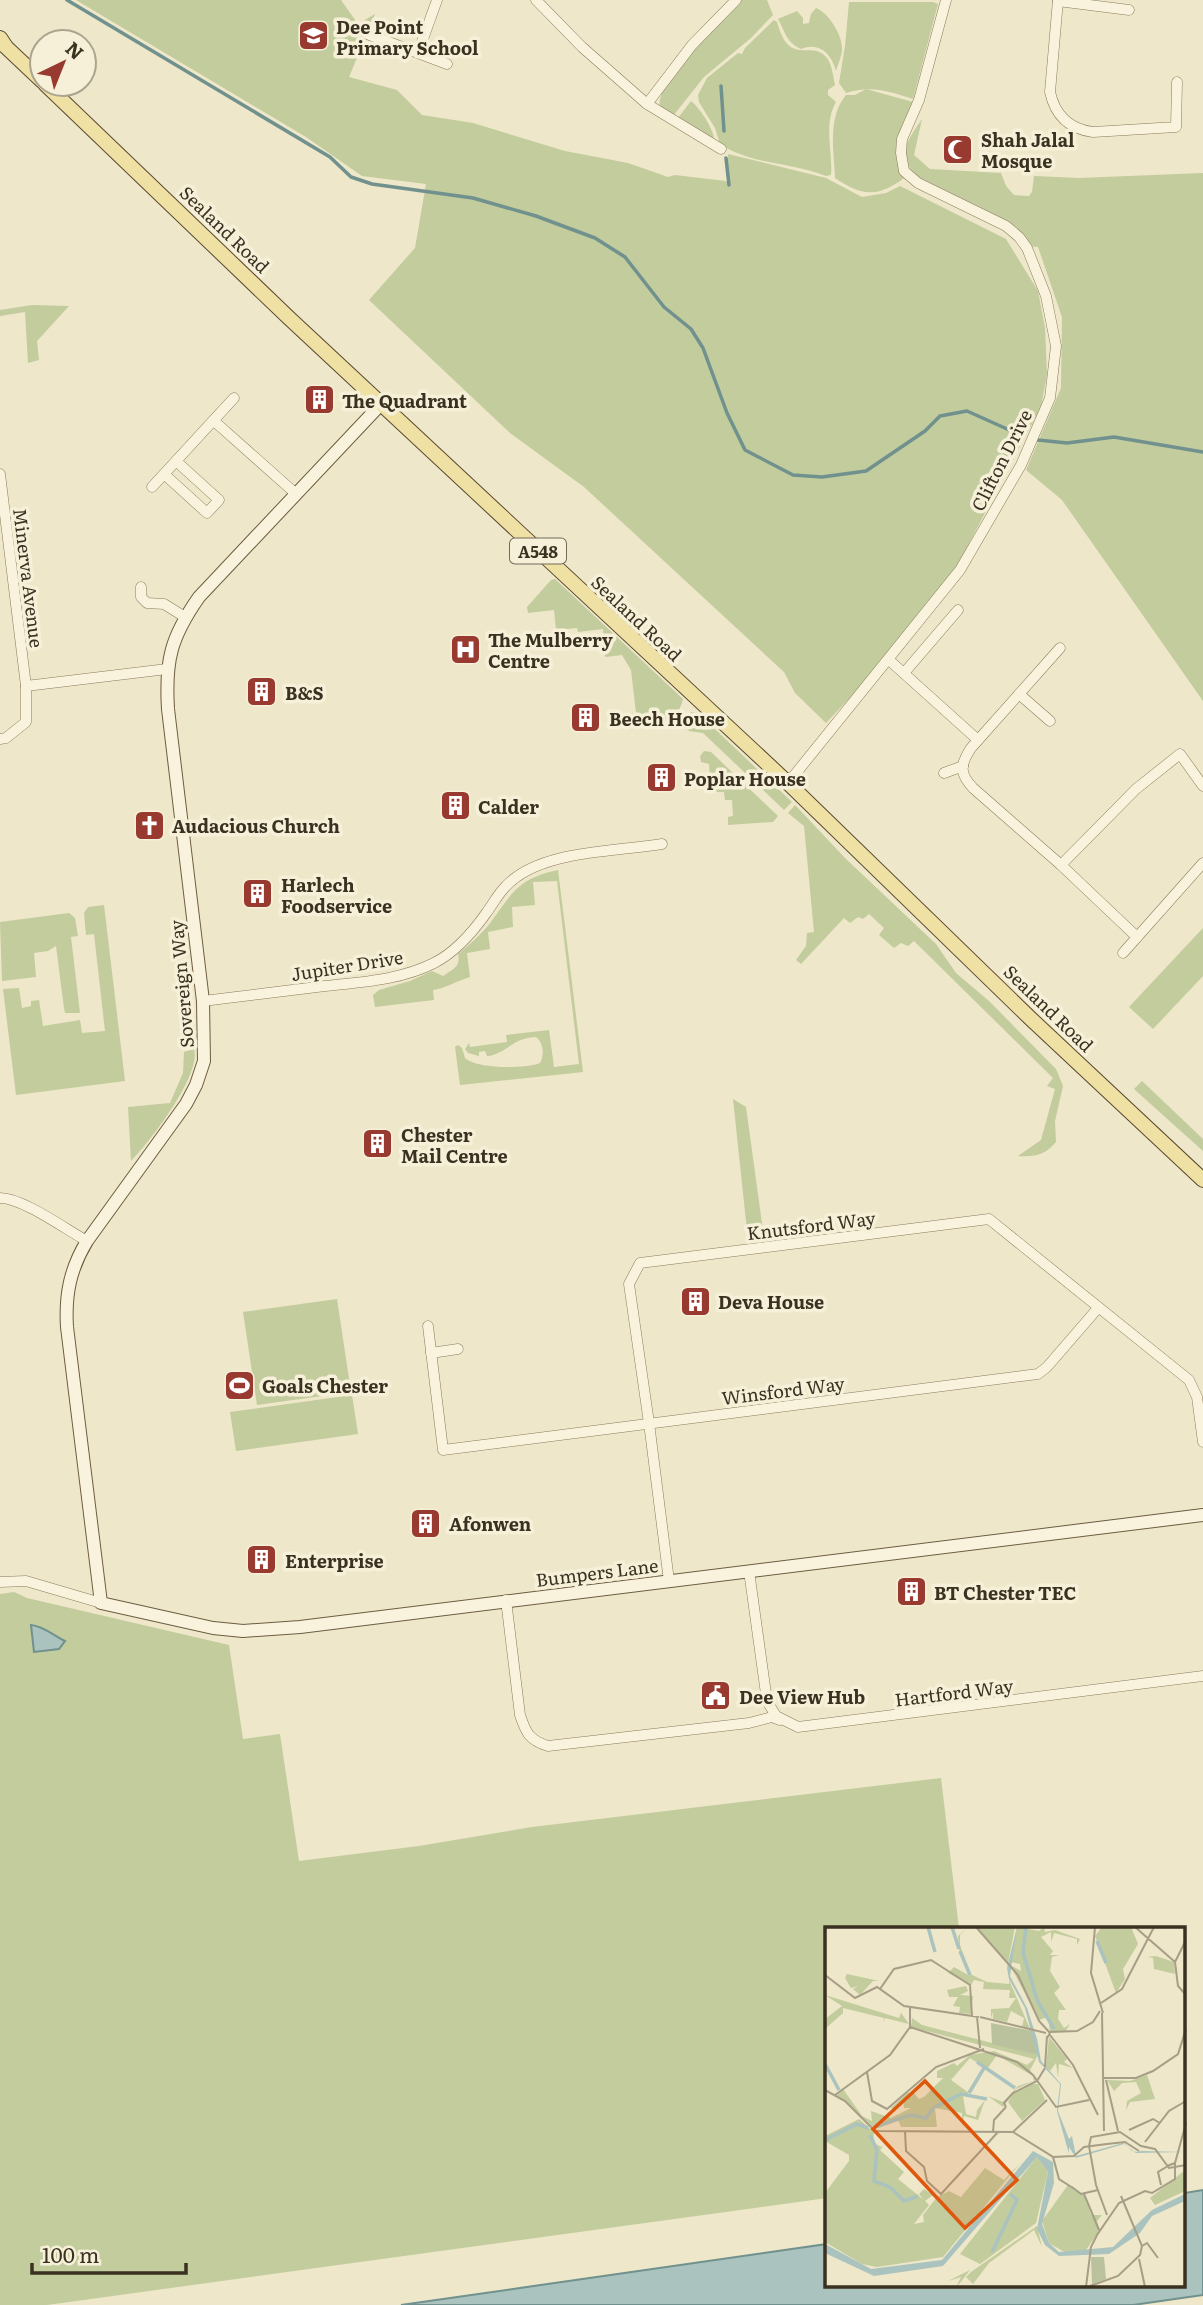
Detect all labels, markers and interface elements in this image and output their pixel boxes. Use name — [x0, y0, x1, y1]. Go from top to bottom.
place label: Dee Point Primary School — [336, 13, 479, 61]
school or university icon: Dee Point Primary School — [296, 19, 330, 53]
north arrow — [28, 28, 98, 98]
text: N — [60, 34, 91, 66]
place label: Shah Jalal Mosque — [981, 126, 1075, 174]
mosque icon: Shah Jalal Mosque — [941, 132, 975, 166]
street label: Sealand Road — [174, 179, 276, 279]
building icon: The Quadrant — [302, 383, 336, 417]
place label: The Quadrant — [342, 387, 467, 414]
street label: Clifton Drive — [964, 404, 1038, 516]
street label: Minerva Avenue — [7, 507, 51, 649]
road number: A548 — [510, 538, 566, 564]
street label: Sealand Road — [586, 569, 688, 667]
place label: The Mulberry Centre — [488, 626, 613, 674]
hospital icon: The Mulberry Centre — [448, 632, 482, 666]
building icon: B&S — [245, 675, 279, 709]
place label: B&S — [285, 679, 324, 706]
building icon: Beech House — [569, 701, 603, 735]
place label: Beech House — [609, 705, 725, 732]
building icon: Poplar House — [644, 761, 678, 795]
place label: Poplar House — [684, 765, 806, 792]
building icon: Calder — [438, 789, 472, 823]
place label: Calder — [478, 793, 539, 820]
church icon: Audacious Church — [132, 808, 166, 842]
place label: Audacious Church — [172, 812, 340, 839]
place label: Harlech Foodservice — [281, 871, 392, 919]
building icon: Harlech Foodservice — [241, 877, 275, 911]
street label: Sovereign Way — [162, 918, 200, 1049]
street label: Jupiter Drive — [289, 943, 405, 987]
street label: Sealand Road — [998, 958, 1100, 1058]
place label: Chester Mail Centre — [401, 1121, 508, 1169]
building icon: Chester Mail Centre — [361, 1127, 395, 1161]
street label: Knutsford Way — [745, 1204, 878, 1246]
building icon: Deva House — [678, 1284, 712, 1318]
place label: Deva House — [718, 1288, 824, 1315]
sports icon: Goals Chester — [222, 1368, 256, 1402]
street label: Winsford Way — [720, 1369, 847, 1411]
place label: Goals Chester — [262, 1372, 388, 1399]
building icon: Afonwen — [409, 1506, 443, 1540]
place label: Afonwen — [449, 1510, 532, 1537]
building icon: Enterprise — [245, 1543, 279, 1577]
place label: Enterprise — [285, 1547, 384, 1574]
street label: Bumpers Lane — [534, 1551, 660, 1593]
building icon: BT Chester TEC — [894, 1575, 928, 1609]
place label: BT Chester TEC — [934, 1579, 1076, 1606]
street label: Hartford Way — [893, 1671, 1015, 1713]
public building icon: Dee View Hub — [699, 1679, 733, 1713]
place label: Dee View Hub — [739, 1683, 865, 1710]
inset map — [825, 1927, 1186, 2288]
scale bar — [32, 2232, 186, 2276]
text: 100 m — [42, 2238, 99, 2269]

